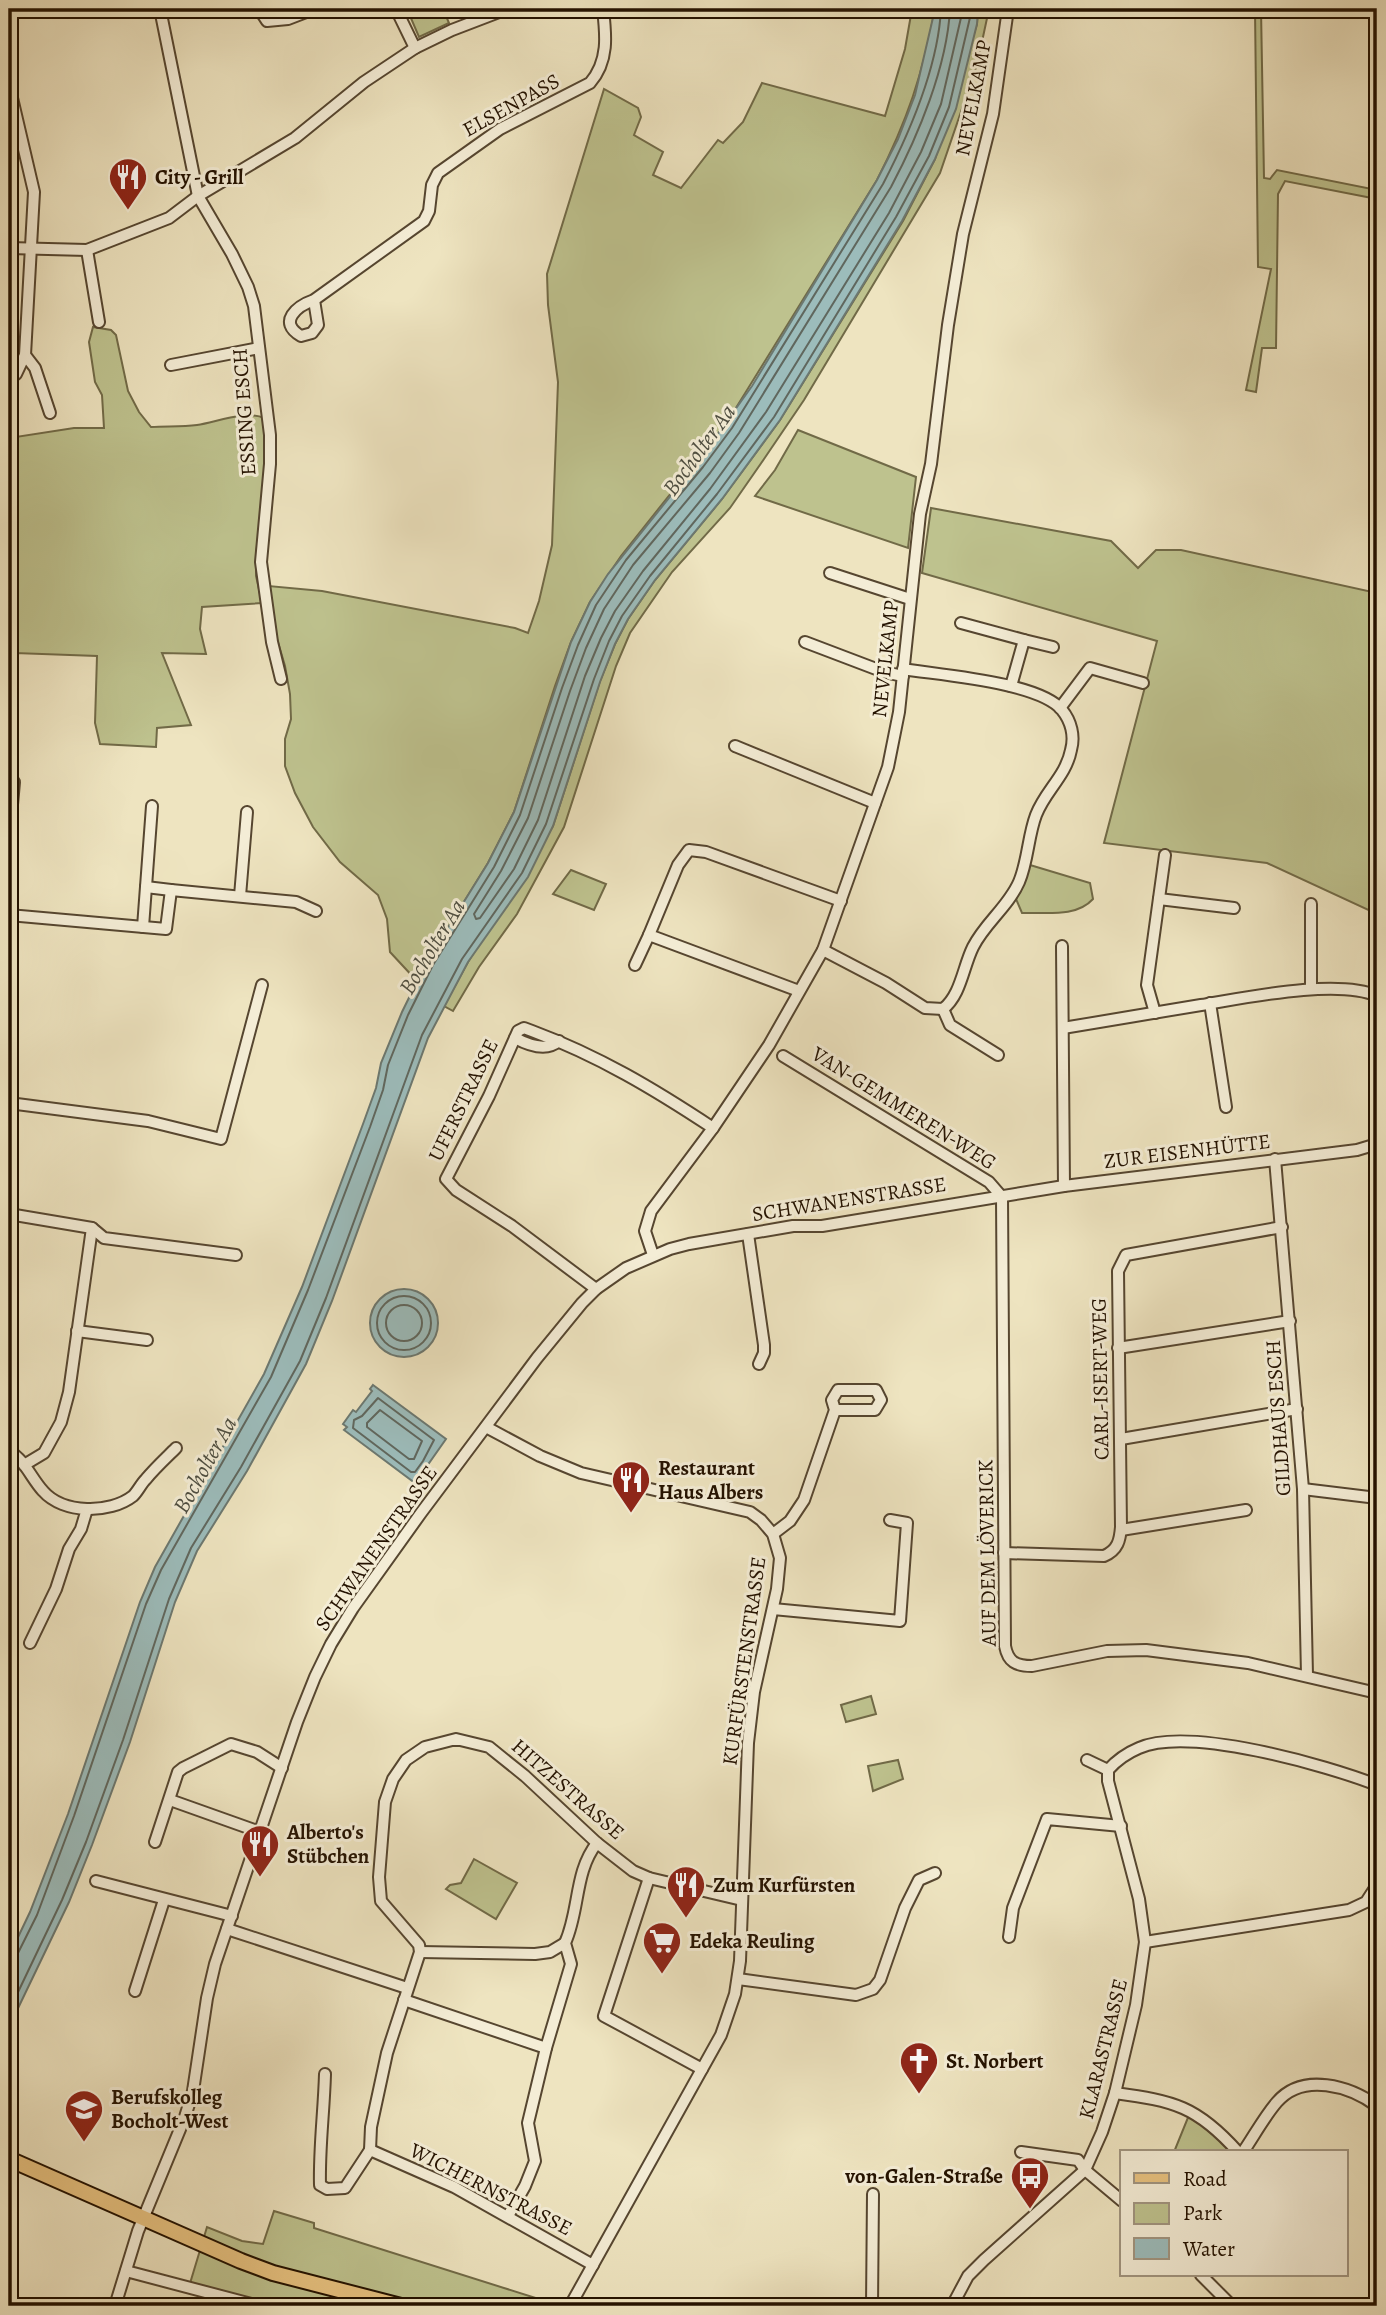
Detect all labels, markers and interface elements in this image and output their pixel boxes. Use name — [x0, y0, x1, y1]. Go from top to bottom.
street label: NEVELKAMP — [948, 37, 998, 158]
street label: ELSENPASS — [457, 67, 565, 143]
restaurant icon: City - Grill — [107, 156, 149, 211]
place label: City - Grill — [155, 163, 244, 191]
street label: ESSING ESCH — [226, 347, 262, 477]
water label: Bocholter Aa — [655, 398, 743, 502]
street label: NEVELKAMP — [865, 599, 905, 719]
water label: Bocholter Aa — [391, 893, 473, 1000]
street label: UFERSTRASSE — [421, 1034, 505, 1166]
street label: VAN-GEMMEREN-WEG — [806, 1039, 1002, 1176]
street label: ZUR EISENHÜTTE — [1102, 1127, 1272, 1175]
street label: SCHWANENSTRASSE — [750, 1170, 948, 1228]
street label: CARL-ISERT-WEG — [1085, 1298, 1115, 1460]
street label: GILDHAUS ESCH — [1259, 1339, 1297, 1497]
water label: Bocholter Aa — [166, 1411, 244, 1519]
place label: Restaurant Haus Albers — [658, 1454, 763, 1506]
restaurant icon: Restaurant Haus Albers — [610, 1459, 652, 1514]
street label: AUF DEM LÖVERICK — [971, 1459, 1003, 1648]
street label: SCHWANENSTRASSE — [308, 1460, 444, 1636]
street label: KURFÜRSTENSTRASSE — [715, 1555, 773, 1767]
street label: HITZESTRASSE — [506, 1732, 630, 1846]
place label: Alberto's Stübchen — [286, 1818, 370, 1870]
restaurant icon: Alberto's Stübchen — [239, 1823, 281, 1878]
restaurant icon: Zum Kurfürsten — [665, 1864, 707, 1919]
place label: Zum Kurfürsten — [713, 1871, 856, 1899]
supermarket icon: Edeka Reuling — [641, 1920, 683, 1975]
place label: Edeka Reuling — [689, 1927, 815, 1955]
street label: KLARASTRASSE — [1072, 1976, 1134, 2122]
church icon: St. Norbert — [898, 2040, 940, 2095]
place label: St. Norbert — [946, 2047, 1044, 2075]
place label: Berufskolleg Bocholt-West — [111, 2083, 229, 2135]
school or university icon: Berufskolleg Bocholt-West — [63, 2088, 105, 2143]
street label: WICHERNSTRASSE — [404, 2135, 577, 2242]
legend — [1120, 2150, 1348, 2276]
bus stop icon: von-Galen-Straße — [1009, 2155, 1051, 2210]
place label: von-Galen-Straße — [844, 2162, 1003, 2190]
text: Road — [1183, 2165, 1227, 2193]
text: Park — [1183, 2199, 1223, 2227]
text: Water — [1182, 2235, 1235, 2263]

